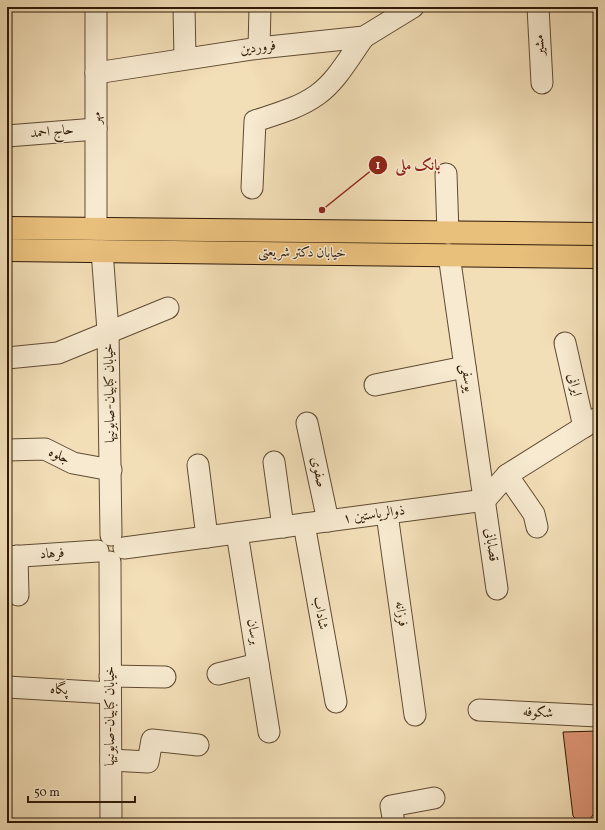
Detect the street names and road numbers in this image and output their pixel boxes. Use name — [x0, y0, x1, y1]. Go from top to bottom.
street label: مشیر — [530, 34, 550, 58]
street label: فروردین — [239, 36, 277, 60]
street label: مهر — [87, 112, 106, 126]
street label: حاج احمد — [29, 121, 75, 145]
street label: خیابان دکتر شریعتی — [258, 243, 346, 263]
street label: خیابان کبابیان-صابونیها — [100, 343, 120, 443]
street label: یوسفی — [456, 363, 479, 395]
street label: ایرانی — [562, 372, 586, 398]
street label: جلوه — [45, 443, 73, 469]
street label: صفوی — [306, 455, 330, 489]
street label: ذوالریاستین ۱ — [342, 501, 406, 529]
street label: قصابانی — [479, 527, 503, 563]
street label: فرهاد — [39, 544, 65, 564]
street label: شاداب — [308, 595, 332, 631]
street label: فرزانه — [390, 600, 412, 628]
street label: برسان — [242, 618, 264, 647]
street label: خیابان کبابیان-صابونیها — [101, 666, 120, 766]
street label: پگاه — [49, 679, 70, 700]
street label: شکوفه — [522, 703, 554, 723]

